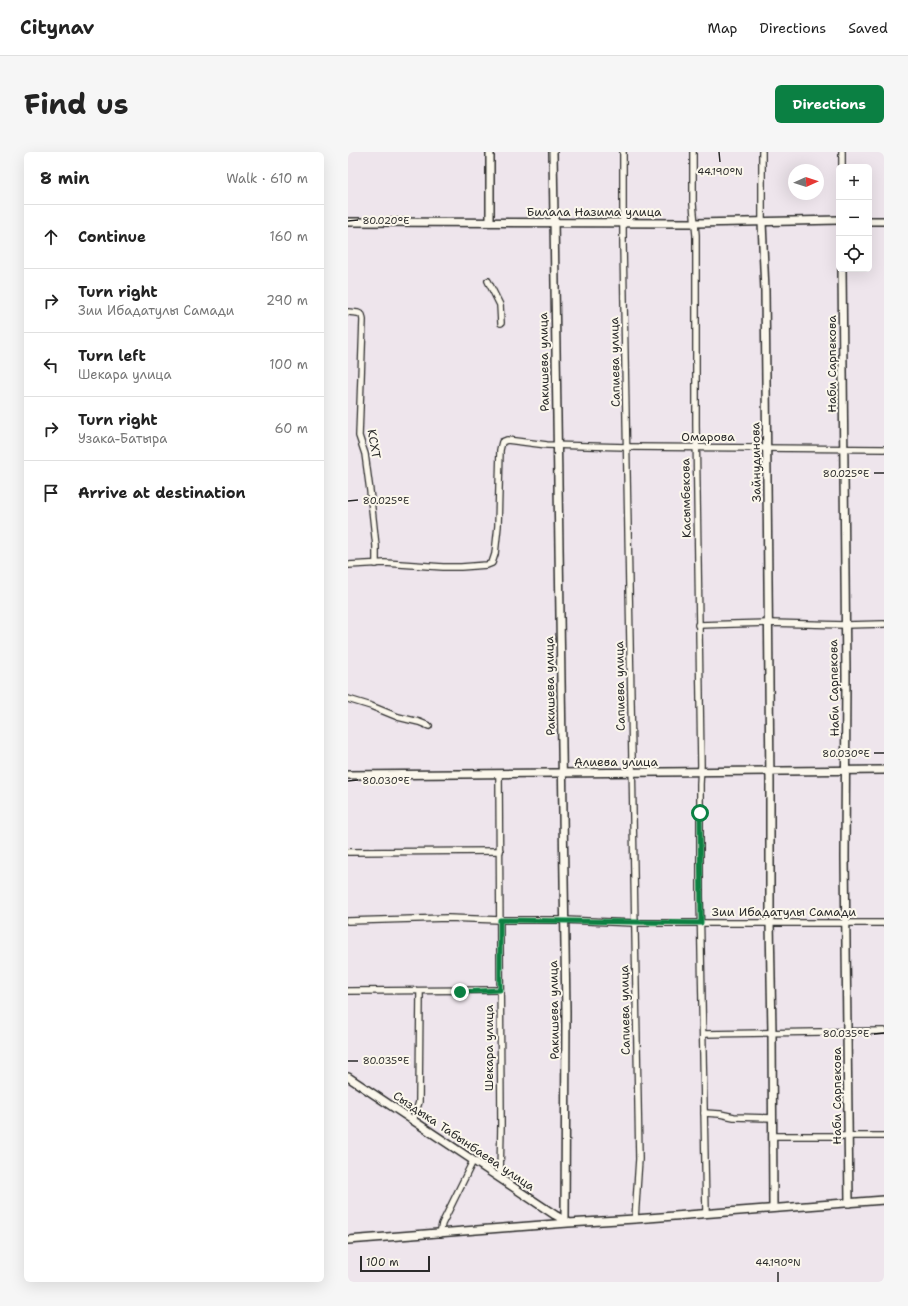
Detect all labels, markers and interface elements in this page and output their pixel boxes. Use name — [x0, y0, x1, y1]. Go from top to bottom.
text: Citynav — [20, 15, 94, 40]
text: Map — [708, 19, 738, 37]
text: Directions — [760, 19, 826, 37]
text: Saved — [848, 19, 888, 37]
text: Find us — [24, 85, 129, 123]
button: Directions — [775, 85, 884, 123]
north arrow — [788, 164, 824, 200]
map controls — [836, 164, 872, 272]
button: + — [836, 164, 872, 200]
text: 44.190°N — [697, 165, 743, 178]
text: 8 min — [40, 167, 90, 189]
text: Walk · 610 m — [226, 170, 308, 187]
button: − — [836, 200, 872, 236]
street label: Билала Назима улица — [526, 204, 662, 220]
text: 80.020°E — [362, 214, 410, 227]
icon: ahead — [40, 226, 62, 248]
text: Continue — [78, 227, 146, 247]
text: 160 m — [270, 228, 308, 245]
button: locate — [836, 236, 872, 272]
text: Turn right — [78, 282, 158, 302]
icon: right — [40, 290, 62, 312]
text: 290 m — [266, 292, 308, 309]
text: Зии Ибадатулы Самади — [78, 302, 234, 319]
street label: Ракишева улица — [535, 312, 553, 412]
street label: Наби Сарпекова — [824, 315, 840, 413]
street label: Сапиева улица — [606, 316, 624, 407]
text: Turn left — [78, 346, 146, 366]
icon: left — [40, 354, 62, 376]
text: 100 m — [269, 356, 308, 373]
text: Шекара улица — [78, 366, 171, 383]
text: Turn right — [78, 410, 158, 430]
icon: right — [40, 418, 62, 440]
text: 60 m — [275, 420, 308, 437]
street label: Зайнудинова — [747, 421, 765, 502]
street label: КСХТ — [364, 428, 385, 461]
street label: Омарова — [681, 429, 735, 445]
text: Узака-Батыра — [78, 430, 167, 447]
street label: Касымбекова — [677, 457, 695, 538]
text: 80.025°E — [823, 467, 869, 480]
icon: arrive — [40, 482, 62, 504]
text: Arrive at destination — [78, 483, 246, 503]
text: 80.025°E — [363, 494, 409, 507]
street label: Ракишева улица — [541, 636, 559, 736]
street label: Наби Сарпекова — [825, 639, 843, 737]
street label: Сапиева улица — [611, 640, 629, 731]
text: 80.030°E — [822, 747, 870, 760]
street label: Алиева улица — [574, 754, 658, 770]
text: 80.030°E — [362, 774, 410, 787]
route start — [691, 804, 709, 822]
street label: Зии Ибадатулы Самади — [712, 904, 856, 920]
street label: Ракишева улица — [545, 960, 563, 1060]
street label: Сапиева улица — [616, 964, 634, 1055]
route end — [451, 983, 469, 1001]
street label: Шекара улица — [481, 1004, 497, 1091]
text: 80.035°E — [823, 1027, 869, 1040]
street label: Наби Сарпекова — [829, 1047, 845, 1145]
text: 80.035°E — [363, 1054, 409, 1067]
street label: Сыздыка Табынбаева улица — [390, 1088, 538, 1195]
scale bar — [360, 1254, 430, 1273]
text: 100 m — [366, 1255, 399, 1270]
text: 44.190°N — [755, 1256, 801, 1269]

